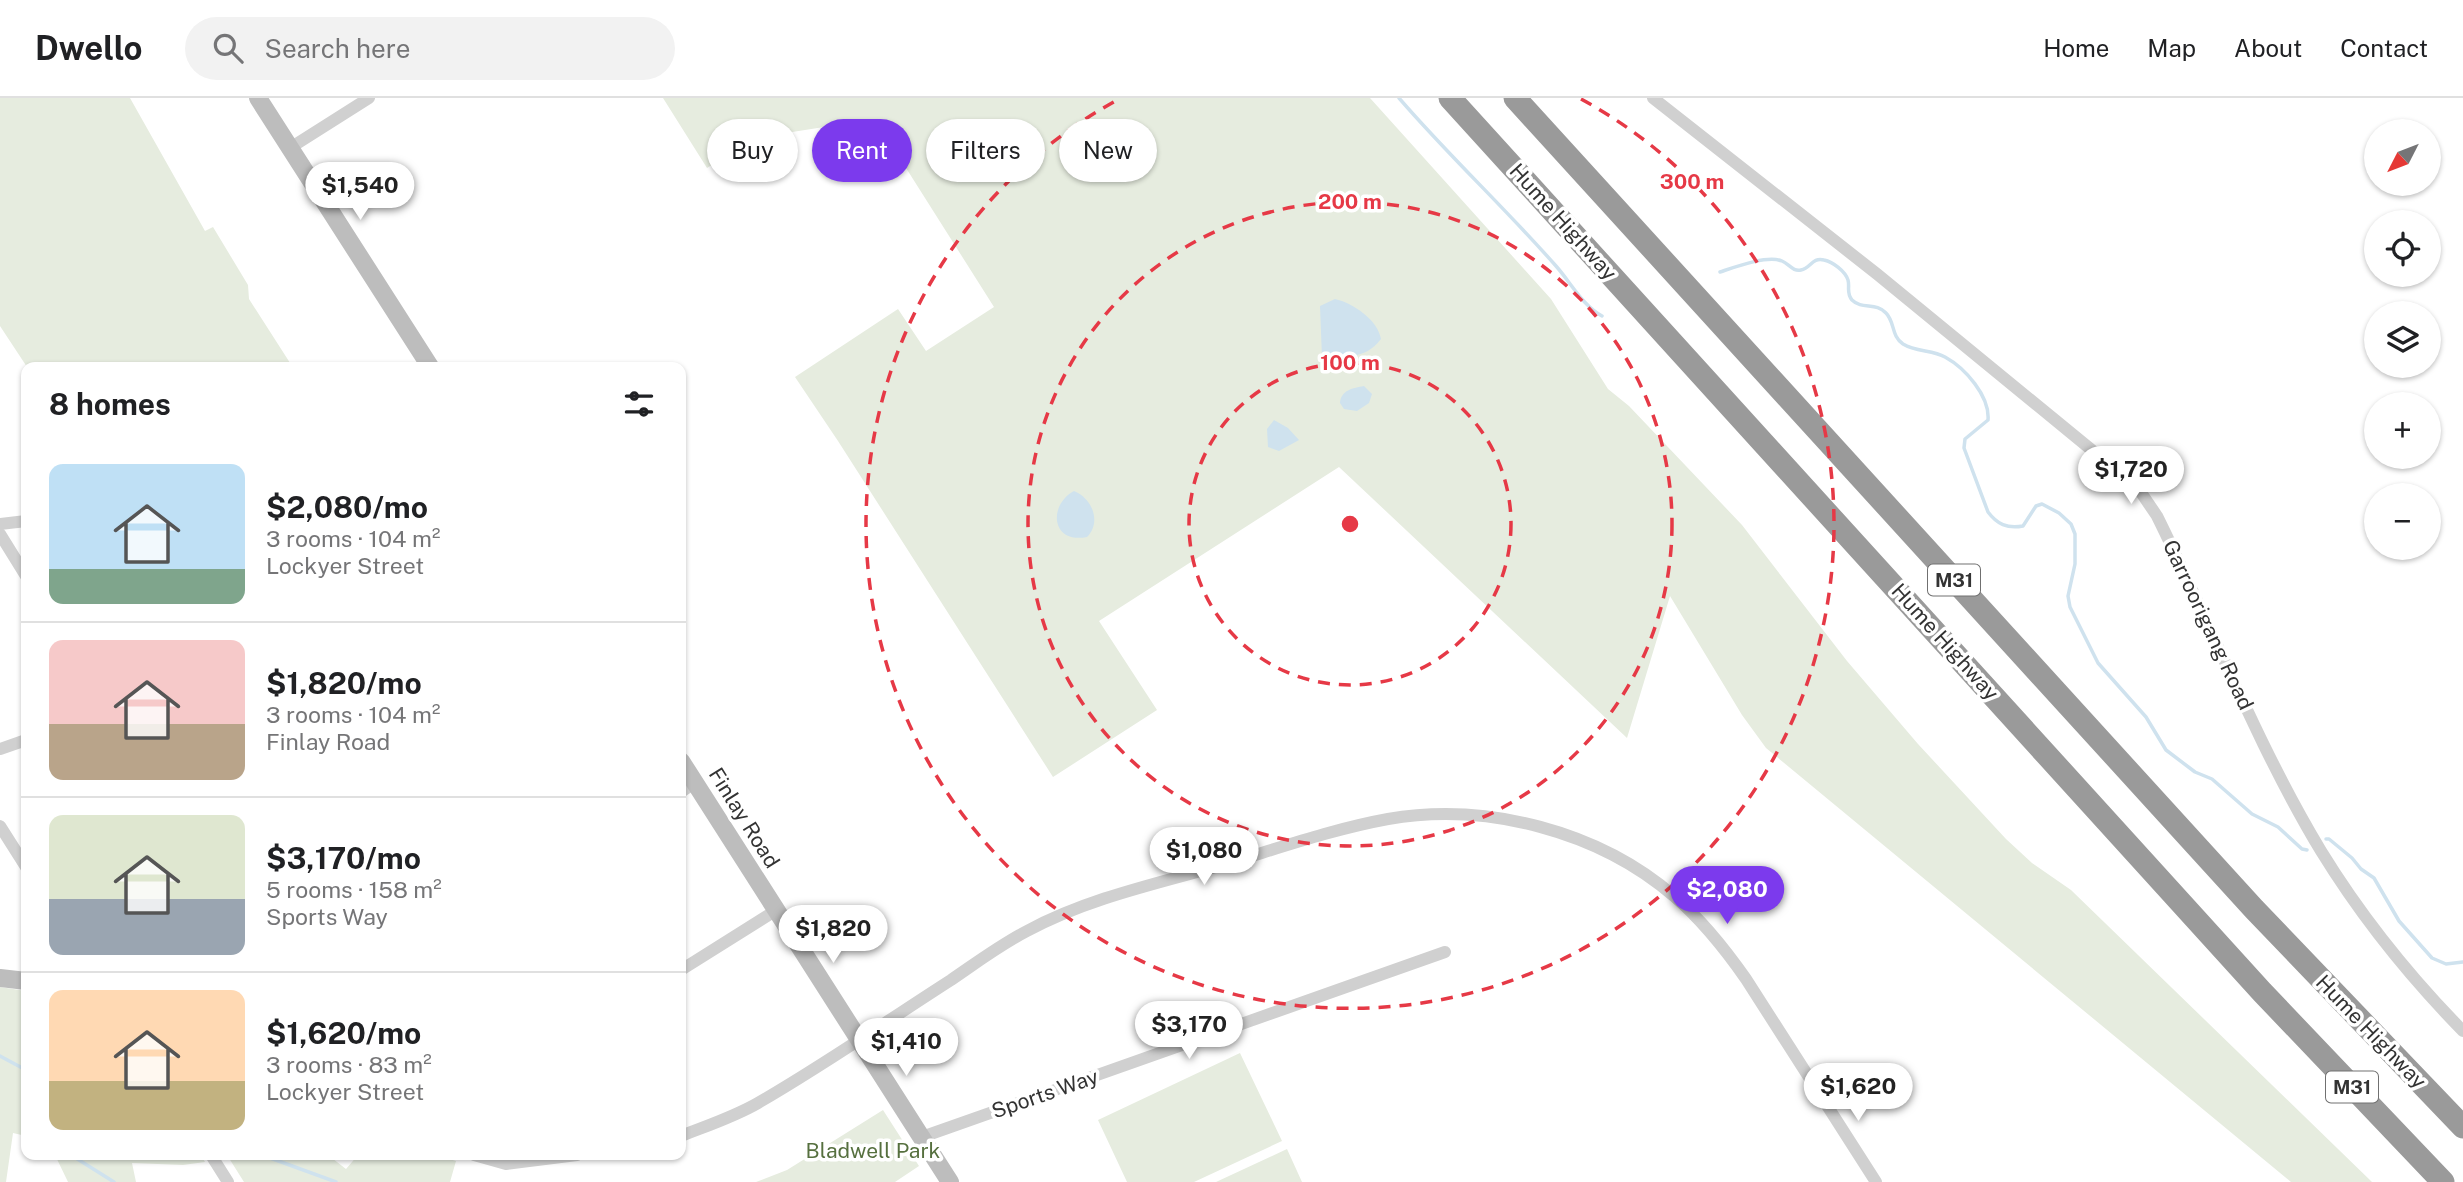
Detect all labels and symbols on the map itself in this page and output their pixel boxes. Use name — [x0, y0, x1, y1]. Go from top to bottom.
north arrow — [2364, 119, 2441, 196]
street label: Hume Highway — [1505, 158, 1622, 285]
pin: $1,540 — [303, 162, 417, 222]
text: 300 m — [1660, 169, 1724, 194]
text: 200 m — [1318, 189, 1382, 214]
text: 100 m — [1320, 350, 1380, 375]
pin: $1,720 — [2074, 446, 2188, 506]
centre of rings — [1338, 512, 1362, 536]
street label: Garroorigang Road — [2158, 536, 2259, 714]
road number: M31 — [1928, 565, 1980, 596]
street label: Hume Highway — [1887, 578, 2004, 705]
street label: Finlay Road — [704, 763, 785, 872]
pin: $1,080 — [1147, 828, 1261, 887]
pin: $2,080 — [1670, 866, 1784, 926]
pin: $1,820 — [776, 906, 890, 965]
street label: Hume Highway — [2311, 970, 2432, 1094]
pin: $3,170 — [1132, 1002, 1246, 1061]
pin: $1,410 — [849, 1018, 963, 1078]
pin: $1,620 — [1801, 1063, 1915, 1123]
street label: Sports Way — [988, 1064, 1102, 1123]
road number: M31 — [2326, 1071, 2378, 1102]
park label: Bladwell Park — [806, 1138, 941, 1163]

